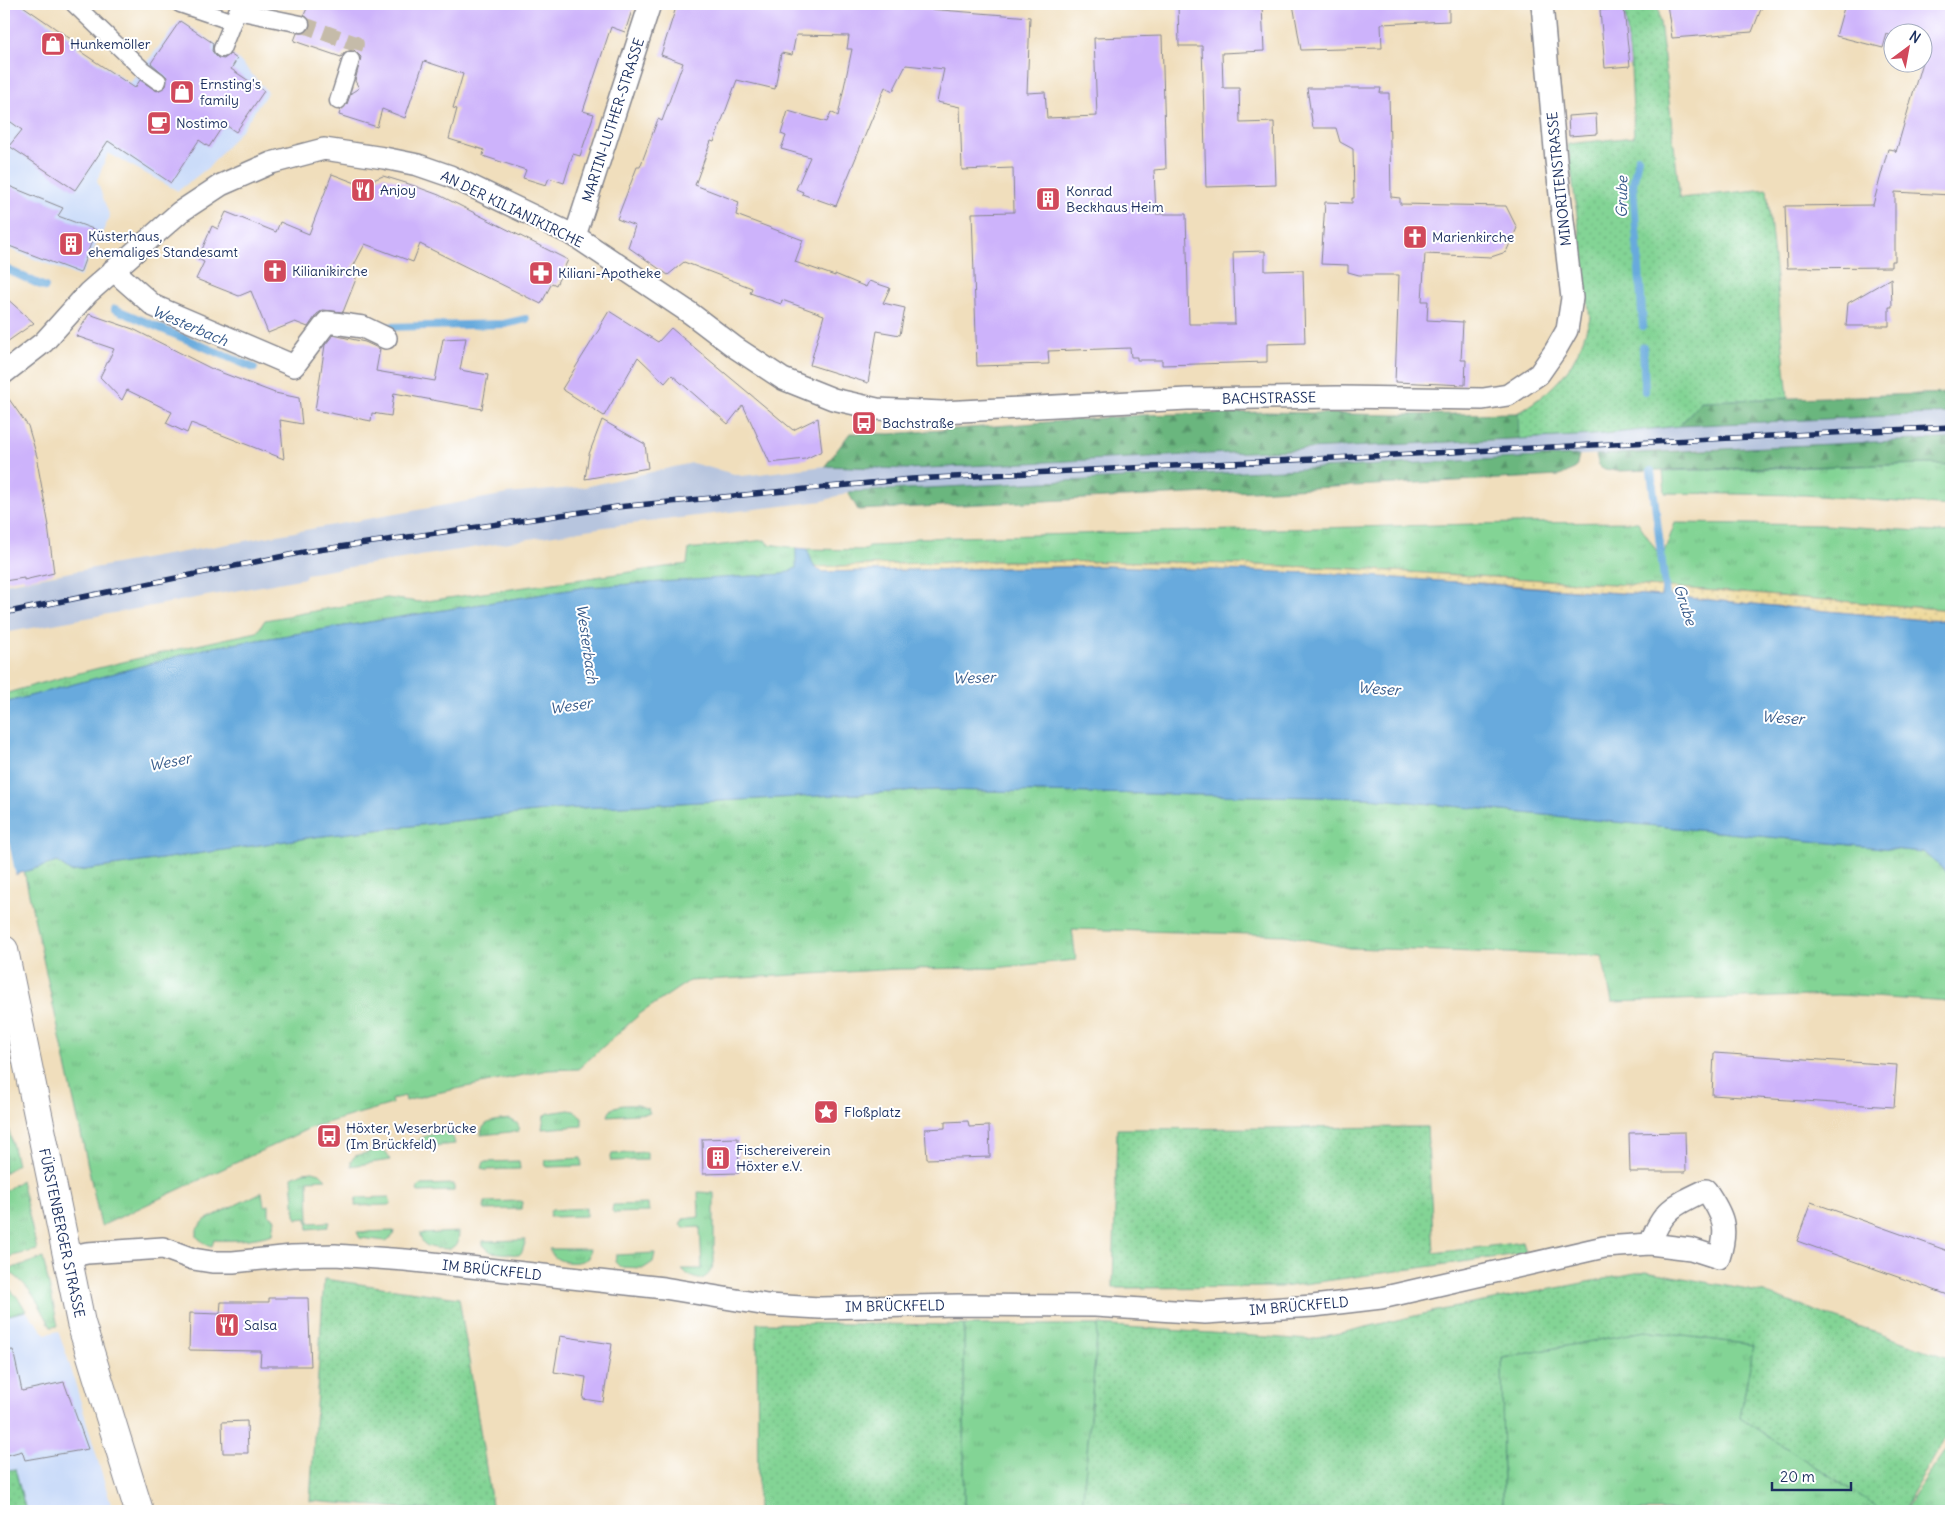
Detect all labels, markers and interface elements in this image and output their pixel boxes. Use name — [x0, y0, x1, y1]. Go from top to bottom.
north arrow — [1882, 22, 1932, 72]
text: N — [1906, 27, 1924, 47]
shop icon: Hunkemöller — [40, 31, 66, 57]
place label: Hunkemöller — [70, 35, 151, 53]
street label: MARTIN-LUTHER-STRASSE — [578, 36, 648, 204]
place label: Ernsting's family — [200, 75, 261, 109]
shop icon: Ernsting's family — [169, 79, 195, 105]
cafe icon: Nostimo — [146, 110, 172, 136]
street label: MINORITENSTRASSE — [1543, 111, 1575, 247]
place label: Nostimo — [176, 114, 228, 132]
street label: AN DER KILIANIKIRCHE — [438, 167, 586, 251]
water label: Grube — [1612, 175, 1631, 218]
restaurant icon: Anjoy — [350, 177, 376, 203]
place label: Anjoy — [380, 181, 416, 199]
place label: Konrad Beckhaus Heim — [1066, 182, 1164, 216]
building icon: Konrad Beckhaus Heim — [1035, 186, 1061, 212]
church icon: Marienkirche — [1402, 224, 1428, 250]
place label: Küsterhaus, ehemaliges Standesamt — [88, 227, 238, 261]
place label: Marienkirche — [1432, 228, 1514, 246]
building icon: Küsterhaus, ehemaliges Standesamt — [58, 231, 84, 257]
church icon: Kilianikirche — [262, 258, 288, 284]
pharmacy icon: Kiliani-Apotheke — [528, 260, 554, 286]
place label: Kilianikirche — [292, 262, 368, 280]
place label: Kiliani-Apotheke — [558, 264, 661, 282]
water label: Westerbach — [150, 301, 231, 350]
street label: BACHSTRASSE — [1222, 388, 1316, 408]
bus stop icon: Bachstraße — [851, 410, 877, 436]
place label: Bachstraße — [882, 414, 954, 432]
water label: Grube — [1670, 582, 1701, 629]
water label: Westerbach — [573, 603, 603, 685]
water label: Weser — [953, 667, 997, 688]
water label: Weser — [1357, 678, 1403, 700]
water label: Weser — [549, 693, 595, 718]
water label: Weser — [1761, 707, 1807, 729]
water label: Weser — [147, 748, 194, 775]
place icon: Floßplatz — [813, 1099, 839, 1125]
place label: Floßplatz — [844, 1103, 901, 1121]
place label: Höxter, Weserbrücke (Im Brückfeld) — [346, 1119, 477, 1153]
bus stop icon: Höxter, Weserbrücke (Im Brückfeld) — [316, 1123, 342, 1149]
place label: Fischereiverein Höxter e.V. — [736, 1141, 831, 1175]
building icon: Fischereiverein Höxter e.V. — [705, 1145, 731, 1171]
street label: FÜRSTENBERGER STRASSE — [35, 1147, 89, 1319]
street label: IM BRÜCKFELD — [441, 1256, 543, 1284]
street label: IM BRÜCKFELD — [1248, 1293, 1350, 1319]
street label: IM BRÜCKFELD — [845, 1296, 945, 1316]
restaurant icon: Salsa — [214, 1312, 240, 1338]
place label: Salsa — [244, 1316, 277, 1334]
scale bar — [1772, 1460, 1851, 1492]
text: 20 m — [1780, 1467, 1815, 1486]

